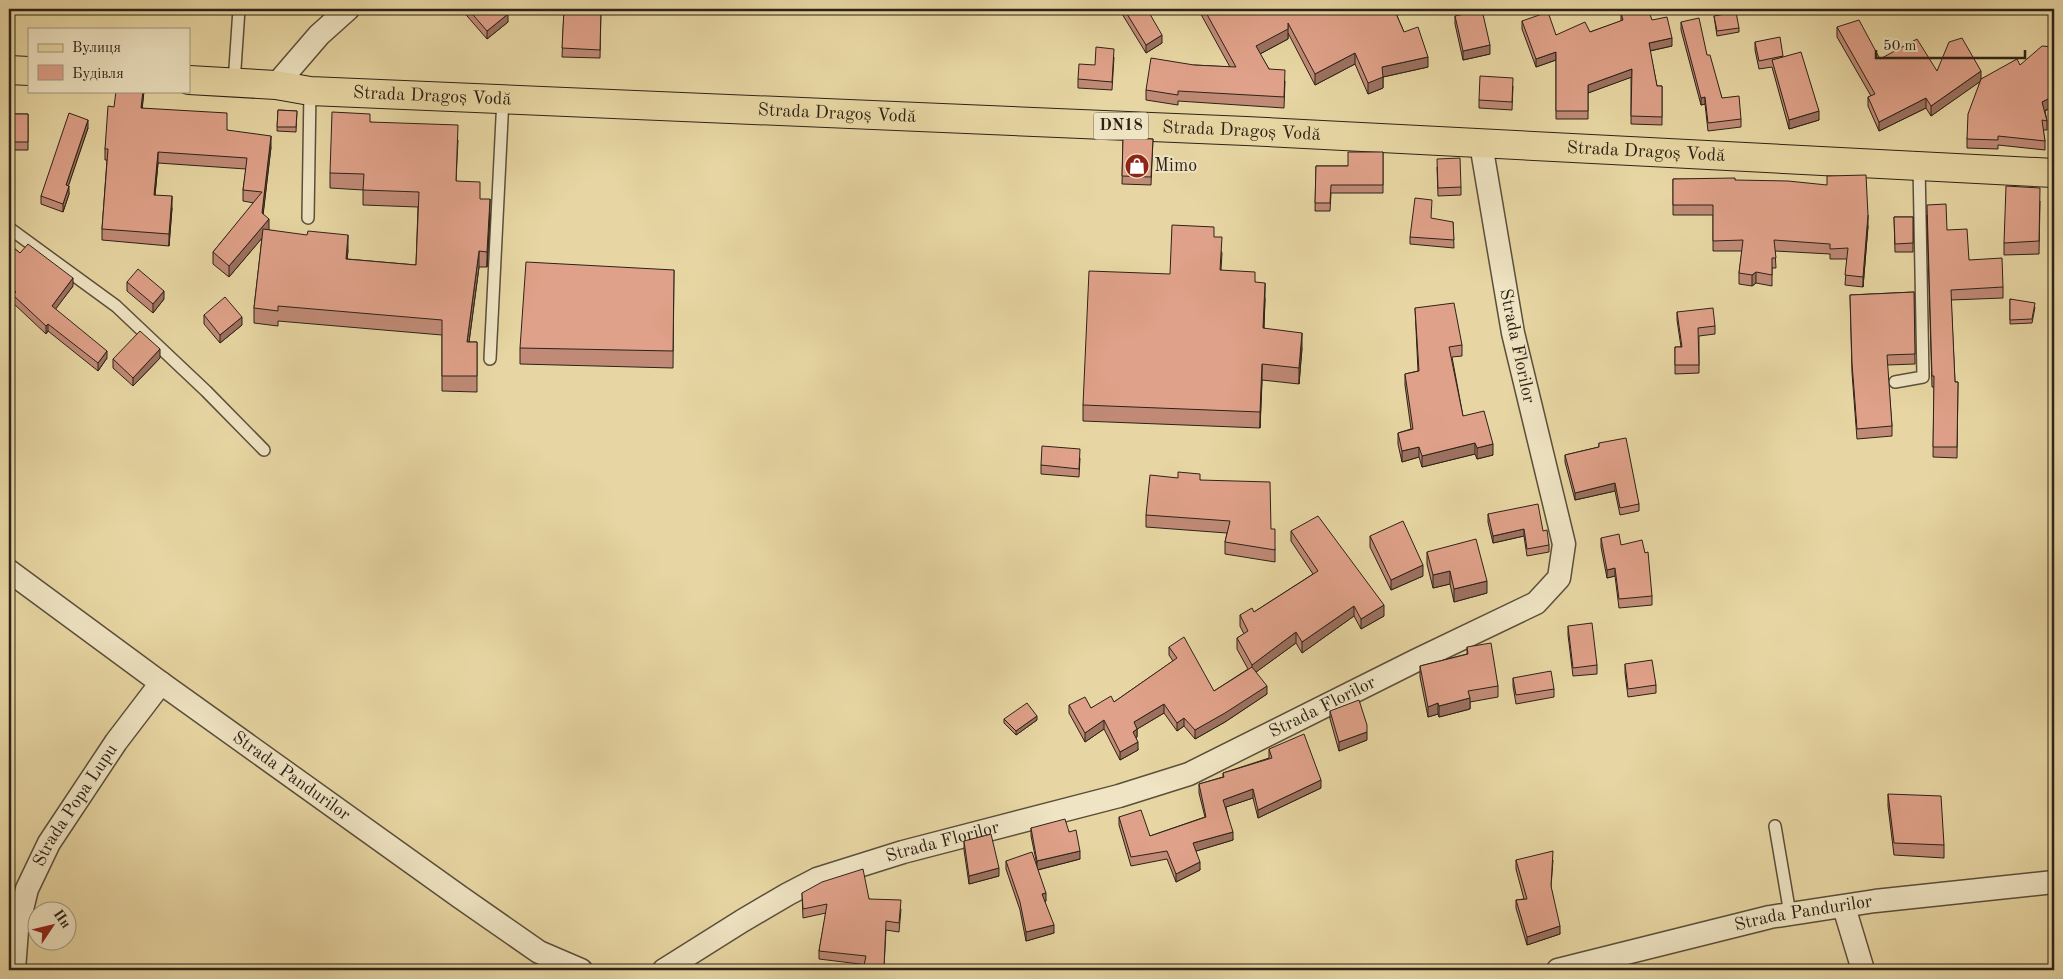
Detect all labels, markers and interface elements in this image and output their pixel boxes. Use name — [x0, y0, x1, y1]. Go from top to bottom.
legend — [28, 28, 190, 92]
scale bar — [1876, 28, 2024, 60]
text: 50 m — [1883, 39, 1917, 54]
text: Вулиця — [72, 41, 121, 56]
text: Будівля — [72, 67, 124, 82]
street label: Strada Dragoș Vodă — [353, 84, 512, 109]
street label: Strada Dragoș Vodă — [757, 101, 916, 126]
road number: DN18 — [1094, 112, 1148, 140]
street label: Strada Dragoș Vodă — [1162, 118, 1321, 144]
street label: Strada Dragoș Vodă — [1566, 139, 1726, 165]
shop icon: Mimo — [1124, 153, 1150, 179]
place label: Mimo — [1154, 157, 1197, 175]
street label: Strada Florilor — [1496, 287, 1538, 405]
street label: Strada Florilor — [1266, 673, 1379, 741]
street label: Strada Pandurilor — [229, 728, 354, 825]
street label: Strada Popa Lupu — [30, 741, 121, 869]
street label: Strada Florilor — [884, 818, 1002, 866]
street label: Strada Pandurilor — [1733, 892, 1874, 935]
north arrow — [28, 902, 78, 952]
text: Пн — [51, 907, 73, 931]

